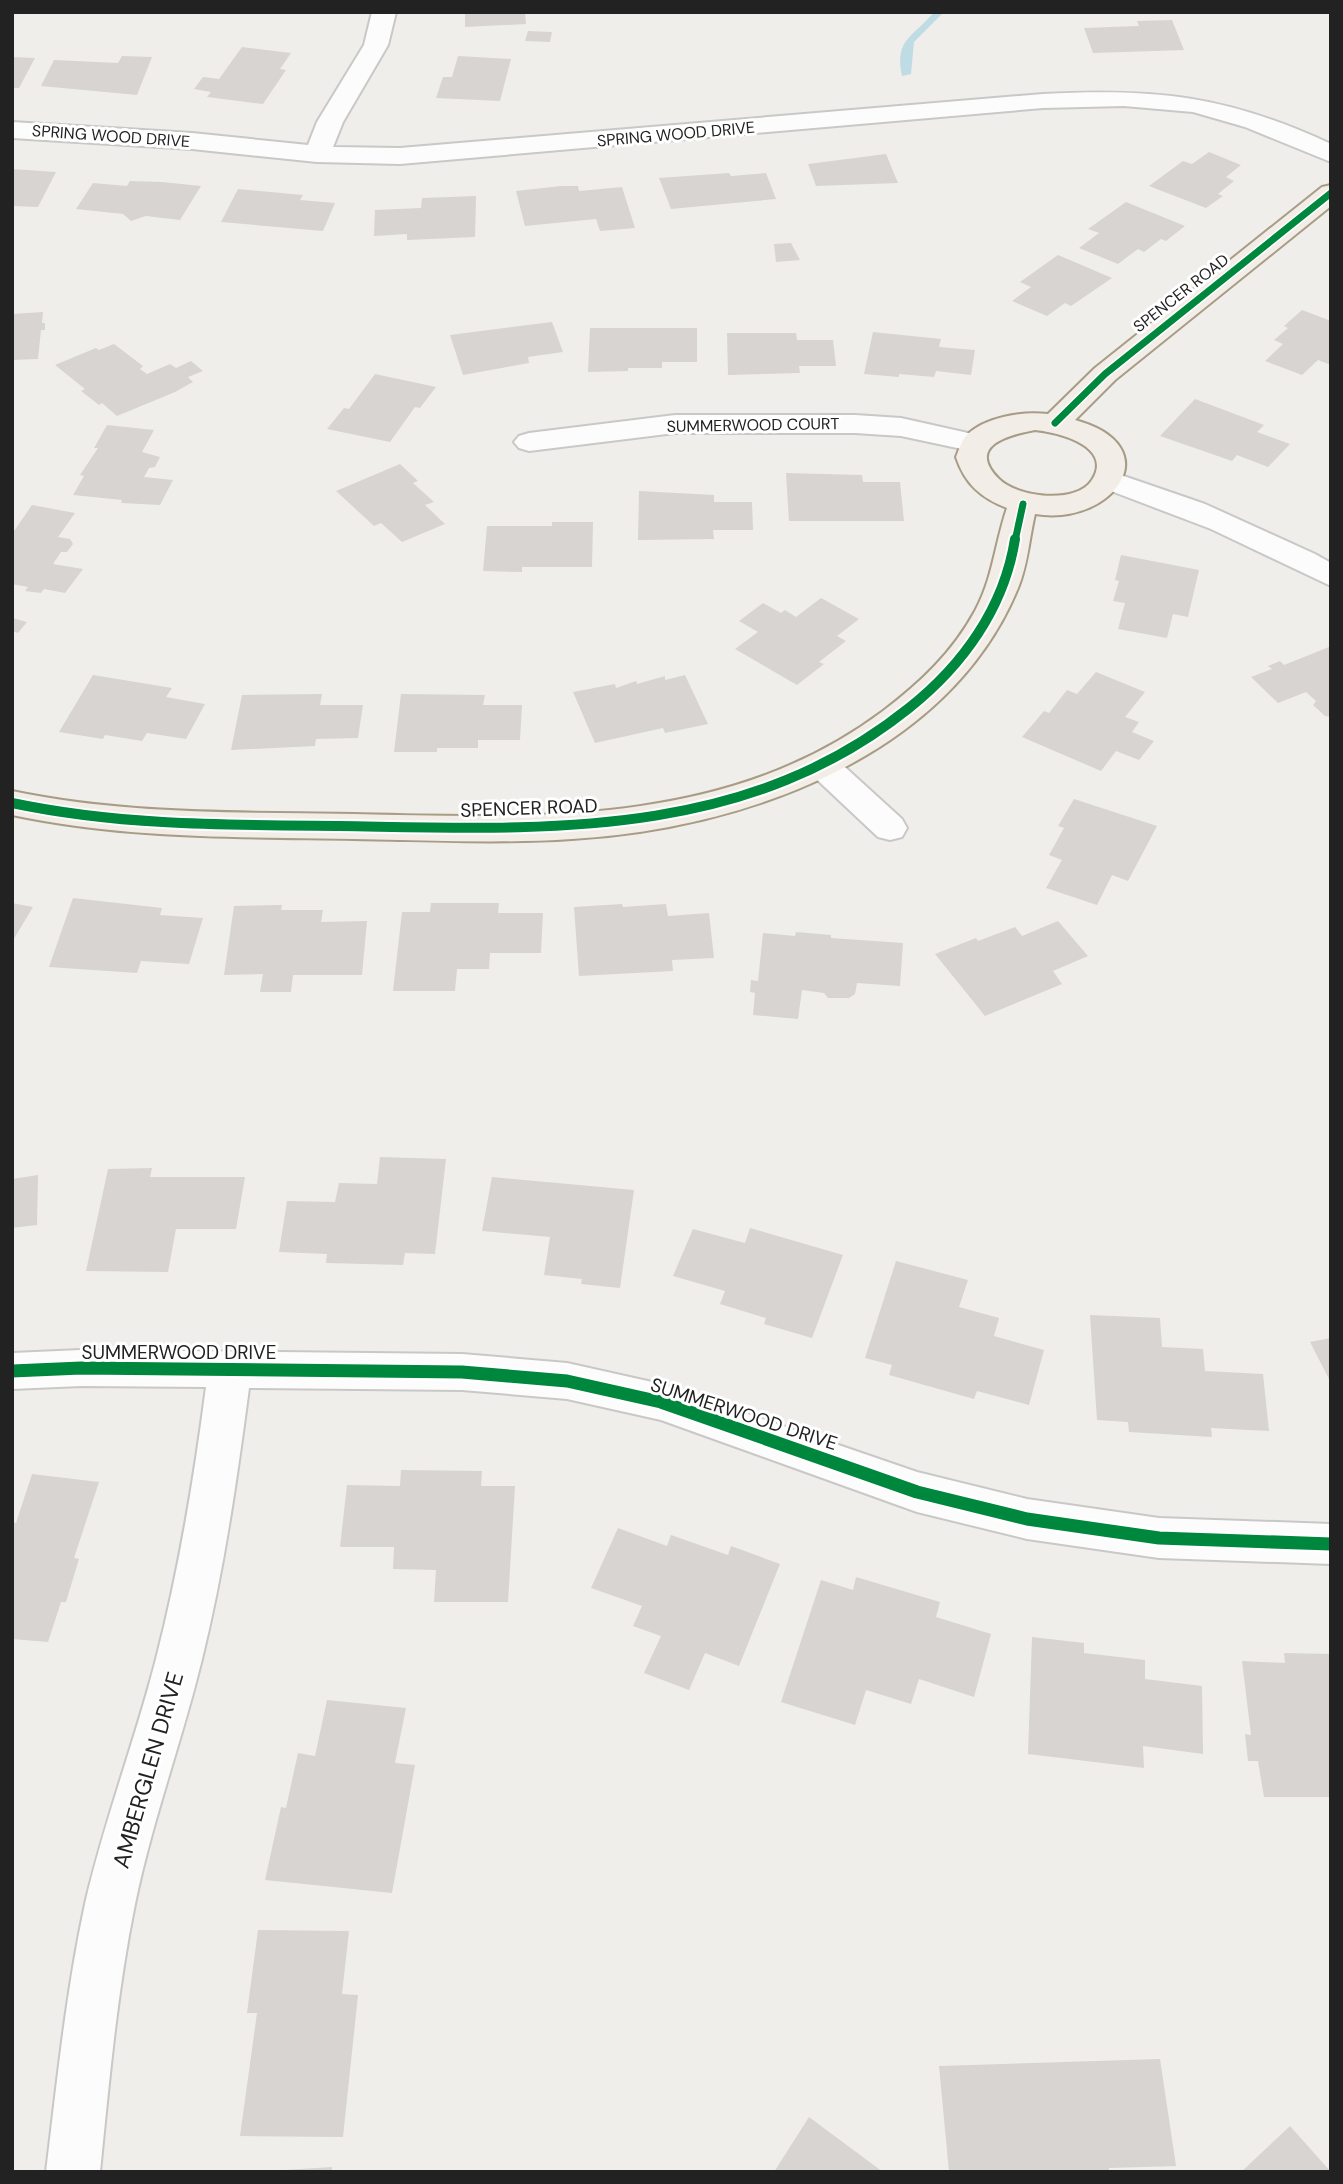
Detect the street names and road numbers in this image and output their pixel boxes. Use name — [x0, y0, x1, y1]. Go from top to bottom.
street label: SPRING WOOD DRIVE — [596, 117, 756, 151]
street label: SPRING WOOD DRIVE — [31, 120, 191, 152]
street label: SPENCER ROAD — [1129, 249, 1233, 337]
street label: SUMMERWOOD COURT — [666, 413, 840, 437]
street label: SPENCER ROAD — [460, 793, 598, 823]
street label: SUMMERWOOD DRIVE — [82, 1340, 276, 1365]
street label: SUMMERWOOD DRIVE — [647, 1372, 841, 1456]
street label: AMBERGLEN DRIVE — [106, 1668, 190, 1872]

